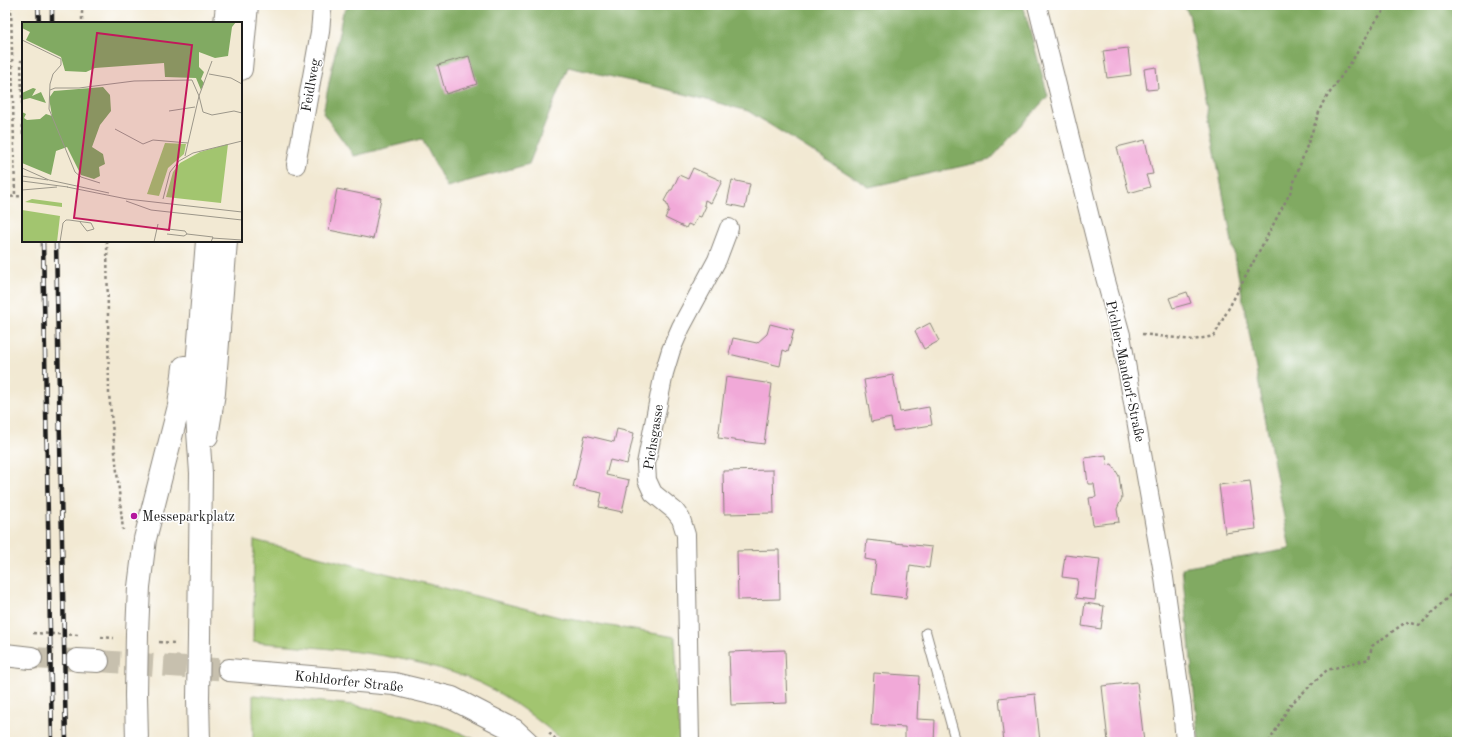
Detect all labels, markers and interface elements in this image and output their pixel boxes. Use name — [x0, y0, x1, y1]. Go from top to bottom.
inset map — [22, 22, 242, 242]
street label: Feidlweg — [299, 57, 323, 113]
street label: Pichler-Mandorf-Straße — [1103, 299, 1147, 443]
street label: Pichsgasse — [642, 403, 666, 471]
place label: Messeparkplatz — [142, 510, 235, 524]
marker: Messeparkplatz — [129, 511, 139, 521]
street label: Kohldorfer Straße — [294, 669, 404, 695]

